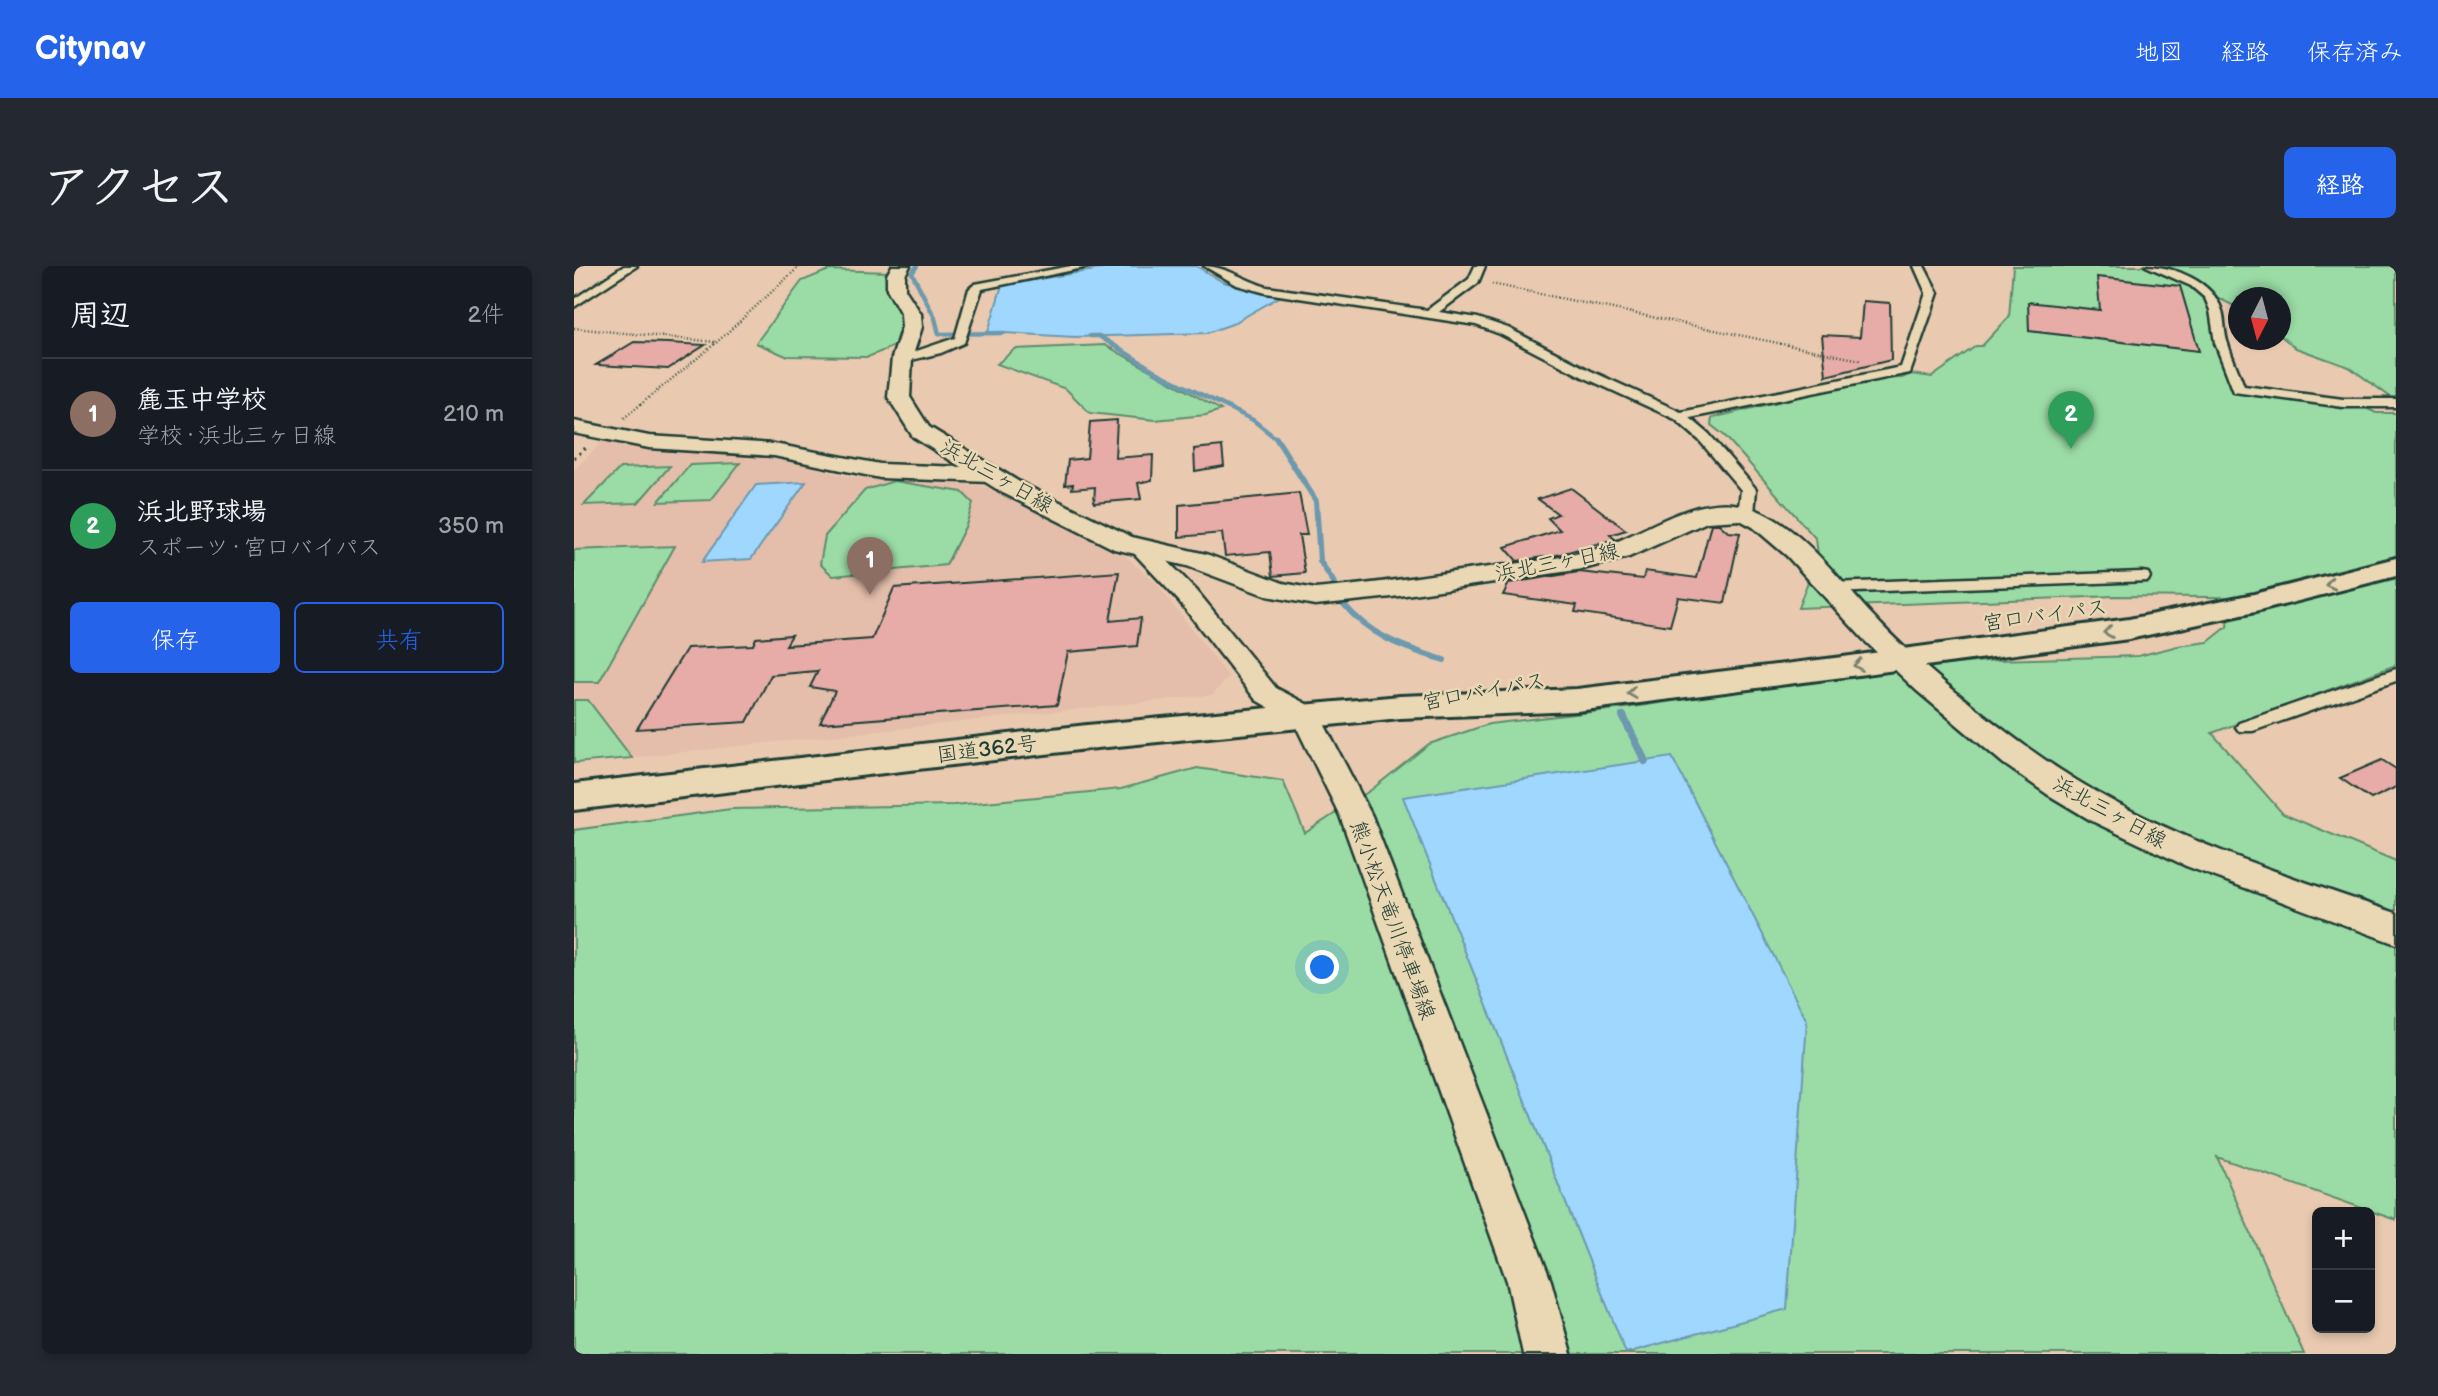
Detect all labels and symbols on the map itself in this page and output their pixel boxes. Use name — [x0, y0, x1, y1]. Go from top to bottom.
north arrow — [2228, 287, 2291, 350]
pin: 2 — [2048, 391, 2094, 449]
street label: 浜北三ヶ日線 — [936, 434, 1058, 519]
pin: 1 — [847, 537, 893, 595]
street label: 浜北三ヶ日線 — [1493, 538, 1621, 587]
one-way arrow — [2324, 576, 2336, 590]
street label: 宮口バイパス — [1981, 594, 2109, 637]
one-way arrow — [2102, 624, 2114, 639]
one-way arrow — [1852, 657, 1864, 672]
street label: 宮口バイパス — [1420, 667, 1548, 716]
one-way arrow — [1626, 686, 1638, 701]
street label: 国道362号 — [935, 731, 1039, 768]
street label: 浜北三ヶ日線 — [2049, 771, 2171, 854]
street label: 熊小松天竜川停車場線 — [1345, 817, 1440, 1023]
your location — [1305, 950, 1339, 984]

